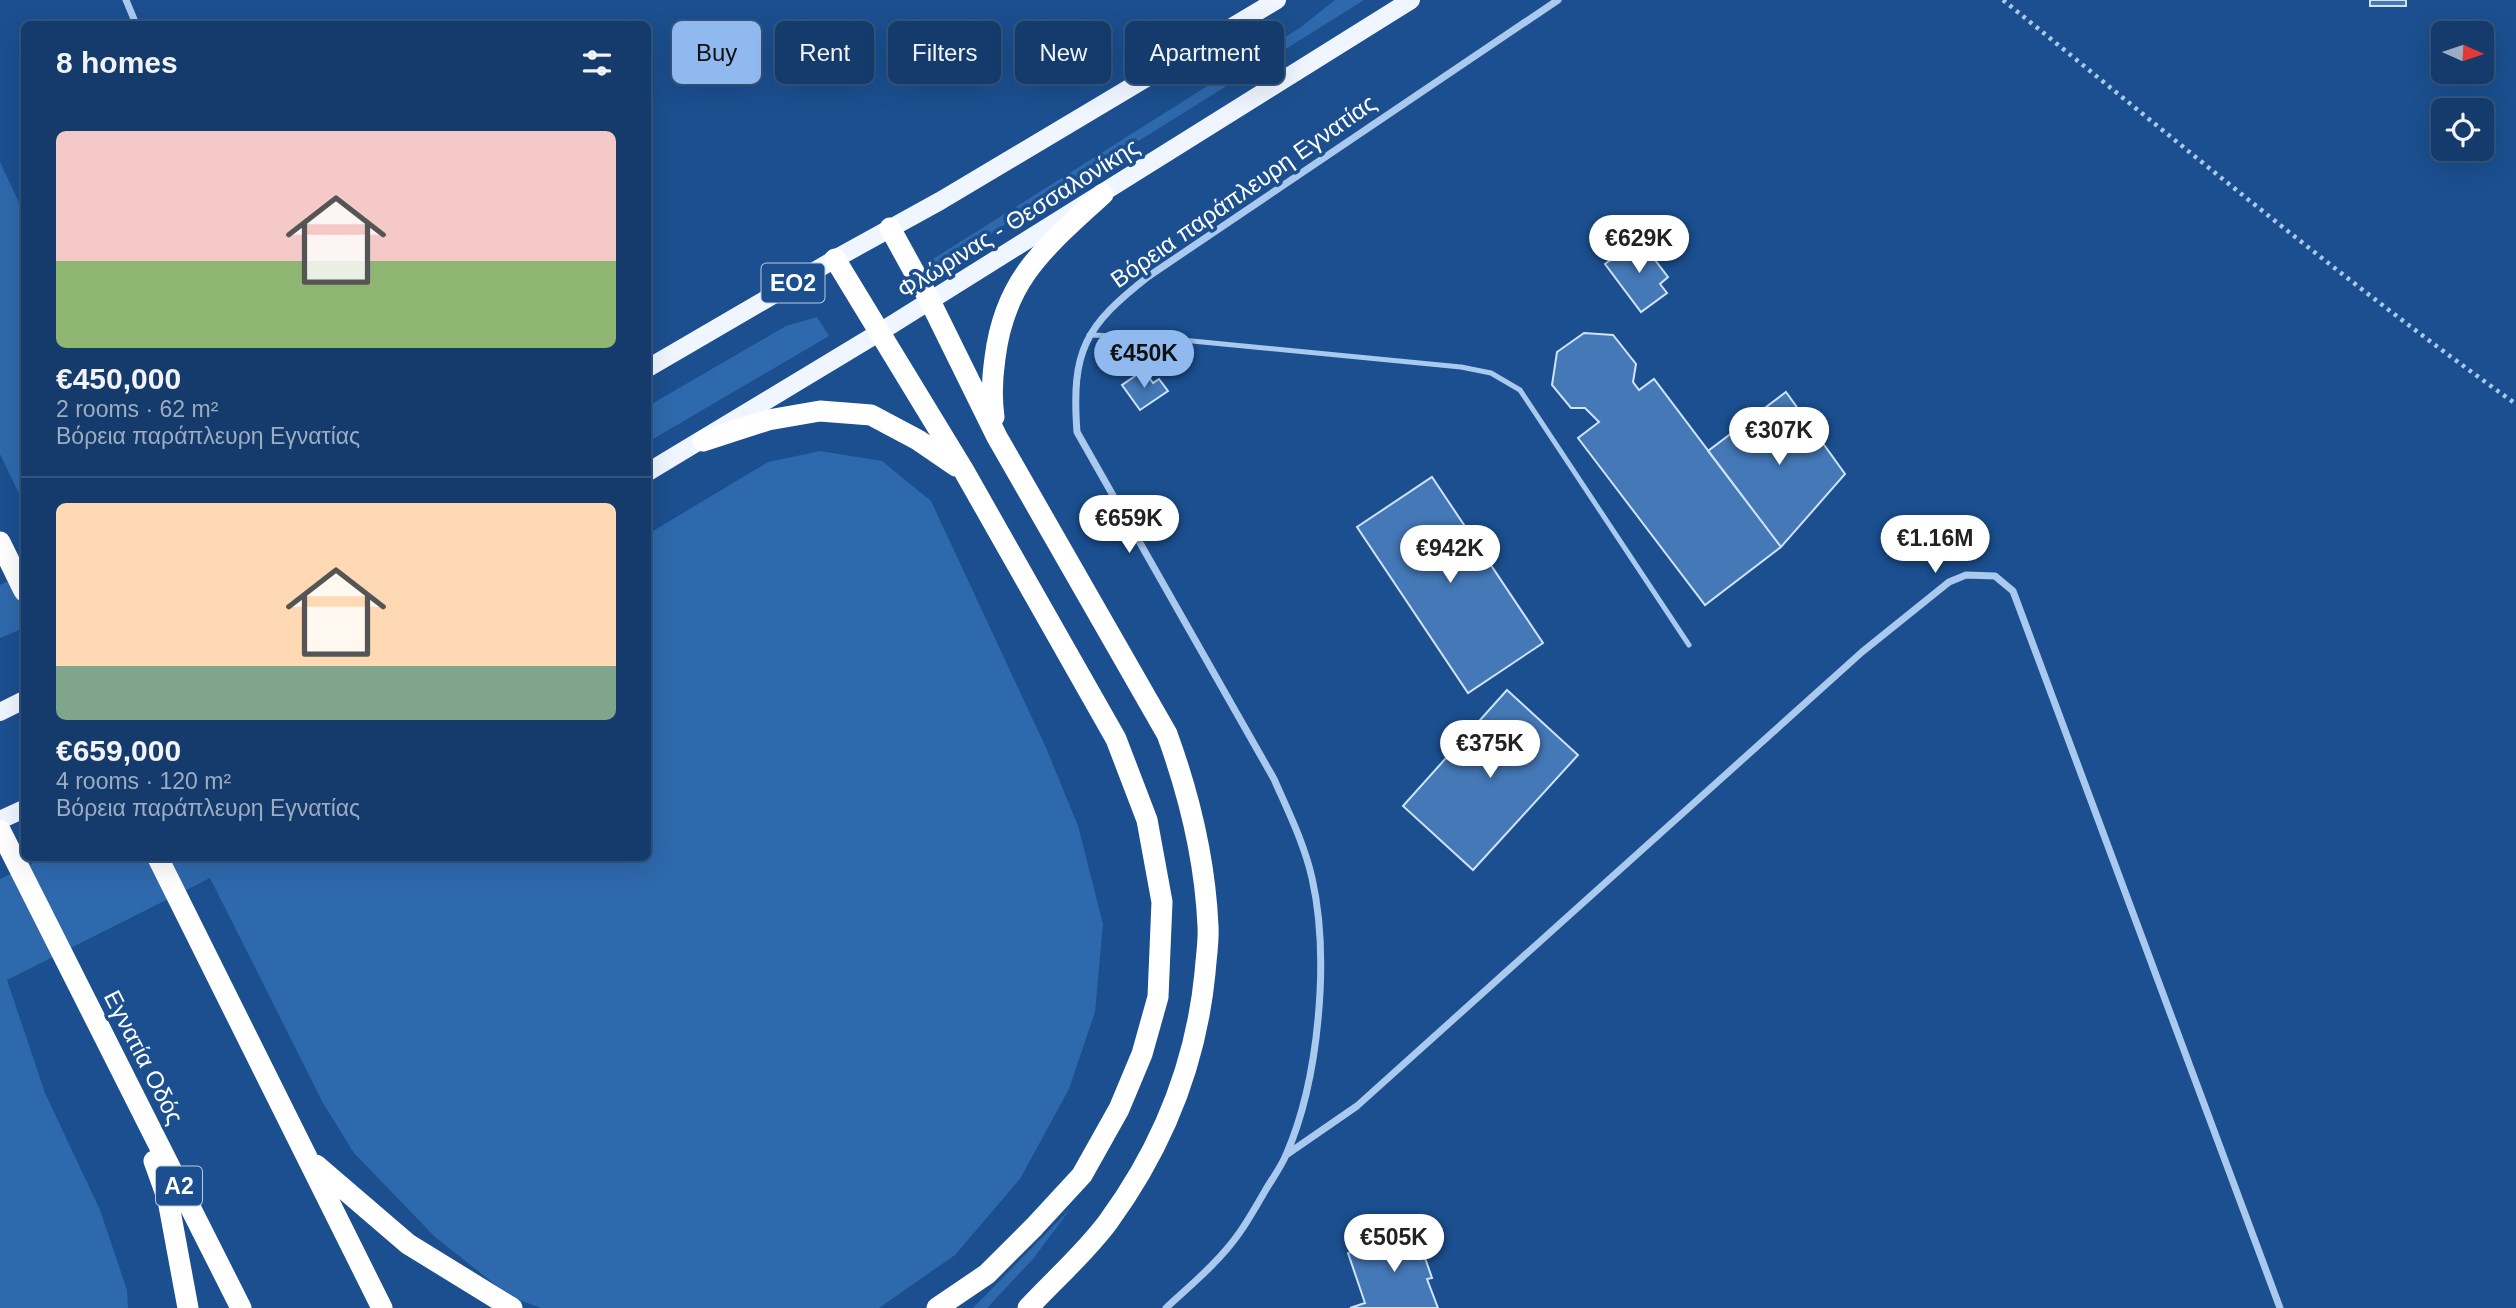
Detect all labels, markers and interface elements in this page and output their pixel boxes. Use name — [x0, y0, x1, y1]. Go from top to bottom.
chip: Buy — [672, 21, 761, 84]
chip: Rent — [775, 21, 874, 84]
chip: Filters — [888, 21, 1001, 84]
chip: New — [1015, 21, 1111, 84]
chip: Apartment — [1125, 21, 1284, 84]
north arrow — [2431, 21, 2494, 84]
map controls — [2431, 21, 2494, 161]
icon: filters — [578, 44, 616, 82]
text: 8 homes — [56, 46, 178, 79]
street label: Βόρεια παράπλευρη Εγνατίας — [1105, 89, 1381, 293]
button: locate — [2431, 98, 2494, 161]
street label: Φλώρινας - Θεσσαλονίκης — [892, 133, 1144, 303]
icon: home — [273, 177, 399, 303]
pin: €629K — [1590, 216, 1688, 275]
text: €629K — [1605, 225, 1673, 251]
road number: ΕΟ2 — [762, 264, 824, 302]
pin: €450K — [1095, 330, 1193, 390]
text: €450K — [1110, 340, 1178, 366]
text: €450,000 — [56, 362, 181, 395]
text: 2 rooms · 62 m² — [56, 396, 218, 422]
pin: €307K — [1730, 407, 1828, 467]
text: €307K — [1745, 417, 1813, 443]
text: Βόρεια παράπλευρη Εγνατίας — [56, 423, 360, 449]
pin: €659K — [1080, 496, 1178, 555]
text: €659K — [1095, 505, 1163, 531]
pin: €1.16M — [1878, 516, 1992, 575]
text: €1.16M — [1897, 525, 1973, 551]
pin: €942K — [1401, 526, 1499, 585]
text: €942K — [1416, 535, 1484, 561]
icon: home — [273, 549, 399, 675]
pin: €375K — [1441, 720, 1539, 780]
text: €375K — [1456, 730, 1524, 756]
text: €659,000 — [56, 734, 181, 767]
text: 4 rooms · 120 m² — [56, 768, 231, 794]
text: Βόρεια παράπλευρη Εγνατίας — [56, 795, 360, 821]
street label: Εγνατία Οδός — [99, 986, 189, 1128]
road number: Α2 — [156, 1166, 202, 1205]
pin: €505K — [1345, 1214, 1443, 1274]
text: €505K — [1360, 1224, 1428, 1250]

